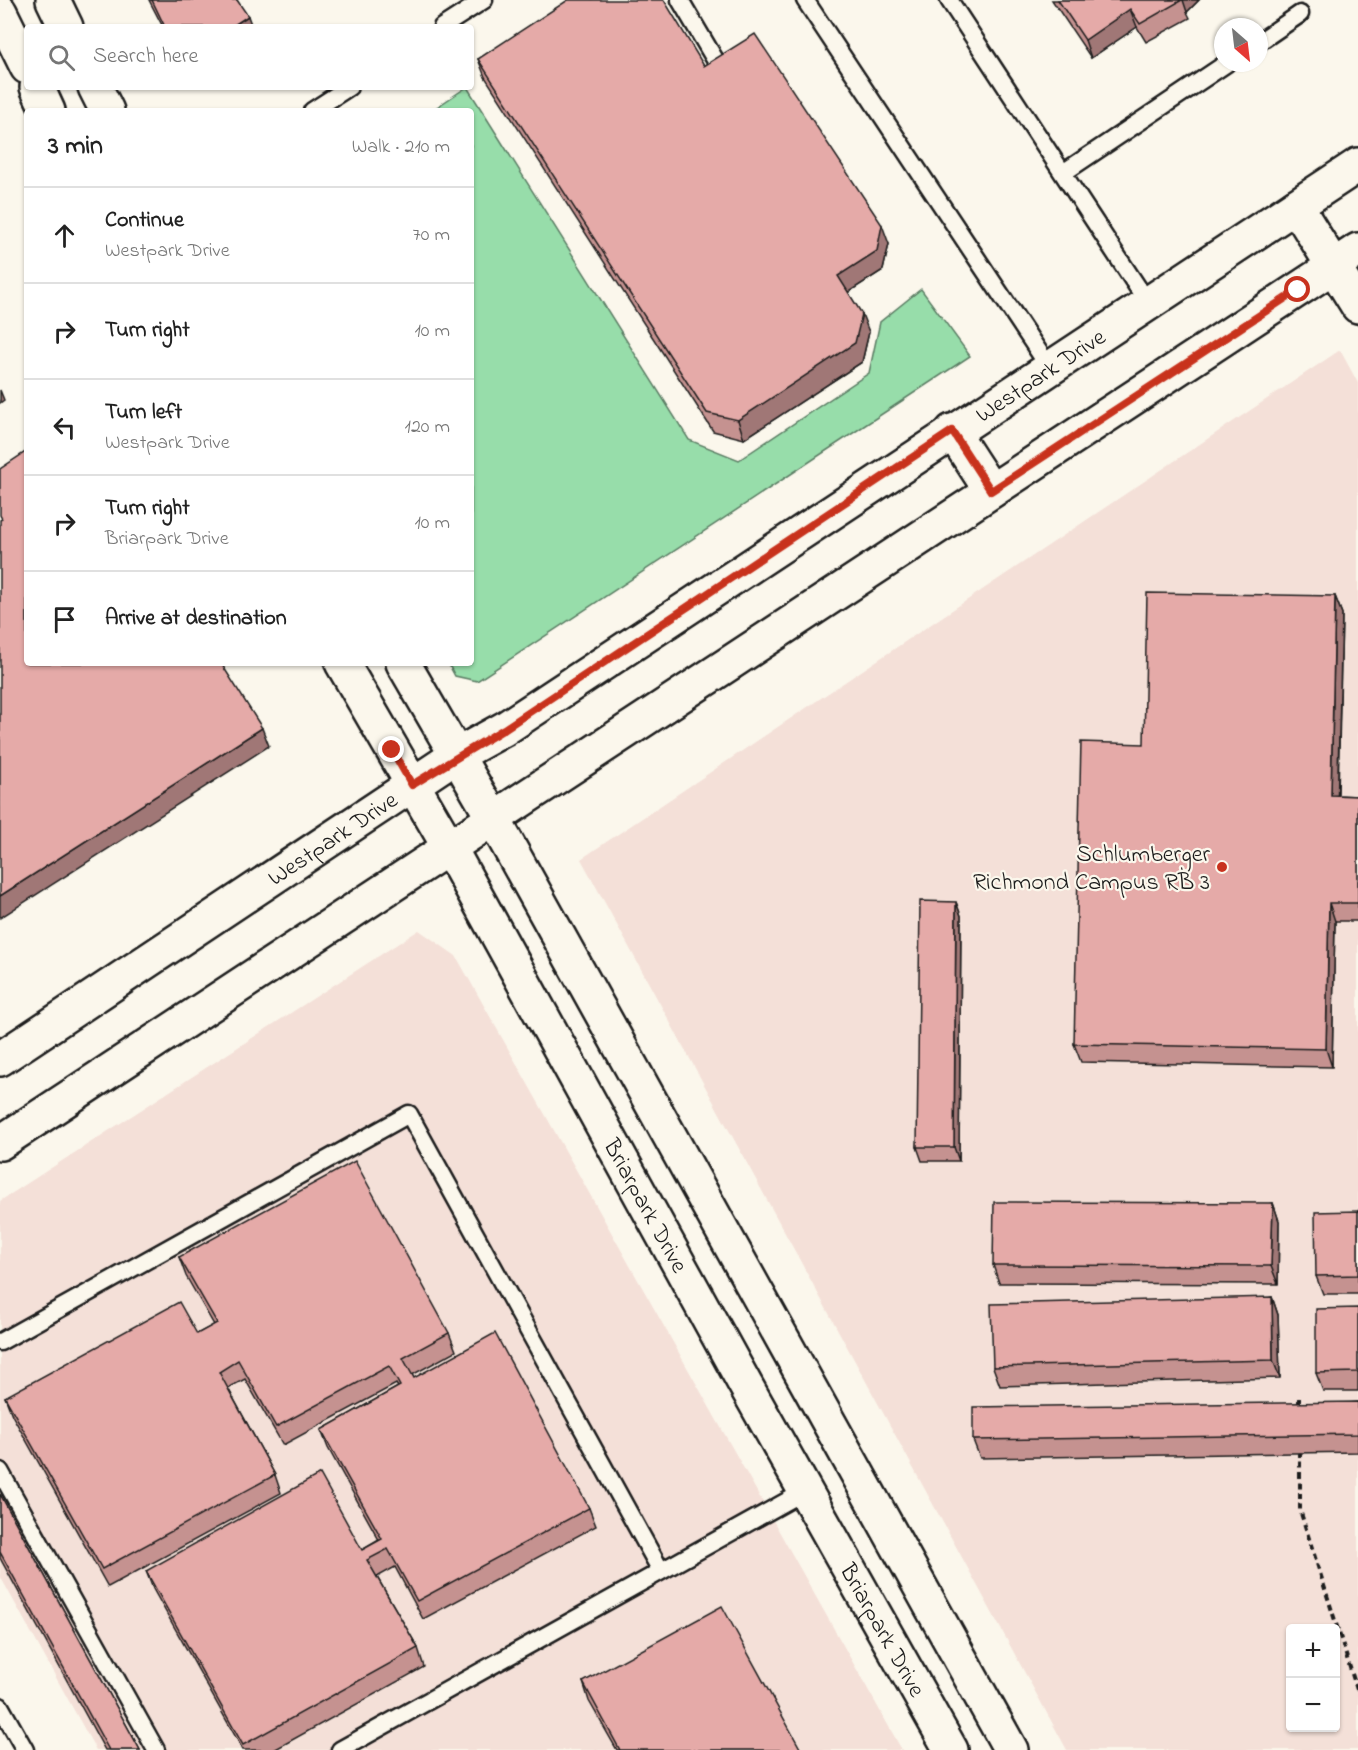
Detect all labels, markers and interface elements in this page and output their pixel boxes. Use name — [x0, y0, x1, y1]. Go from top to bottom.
north arrow — [1214, 18, 1268, 72]
search box — [24, 24, 474, 90]
icon: search — [45, 41, 78, 74]
text: Search here — [93, 41, 198, 73]
text: 3 min — [48, 128, 103, 166]
text: Walk · 210 m — [352, 133, 450, 162]
text: Continue — [105, 205, 184, 237]
icon: ahead — [48, 219, 81, 252]
text: 70 m — [413, 221, 450, 250]
text: Westpark Drive — [105, 237, 230, 266]
route start — [1284, 276, 1310, 302]
icon: right — [48, 315, 81, 348]
text: Turn right — [105, 315, 190, 347]
text: 10 m — [414, 317, 450, 346]
street label: Westpark Drive — [969, 321, 1114, 433]
text: Turn left — [105, 397, 182, 429]
icon: left — [48, 411, 81, 444]
text: 120 m — [405, 413, 450, 442]
text: Westpark Drive — [105, 429, 230, 458]
text: Turn right — [105, 493, 190, 525]
icon: right — [48, 507, 81, 540]
text: 10 m — [414, 509, 450, 538]
text: Briarpark Drive — [105, 525, 229, 554]
icon: arrive — [48, 603, 81, 636]
text: Arrive at destination — [105, 603, 287, 635]
route end — [378, 736, 404, 762]
street label: Westpark Drive — [262, 784, 406, 896]
place label: Schlumberger Richmond Campus RB 3 — [973, 838, 1211, 901]
marker: Schlumberger Richmond Campus RB 3 — [1215, 860, 1229, 874]
street label: Briarpark Drive — [593, 1132, 696, 1280]
street label: Briarpark Drive — [829, 1557, 933, 1704]
map controls — [1286, 1624, 1340, 1732]
button: + — [1286, 1624, 1340, 1678]
button: − — [1286, 1678, 1340, 1732]

